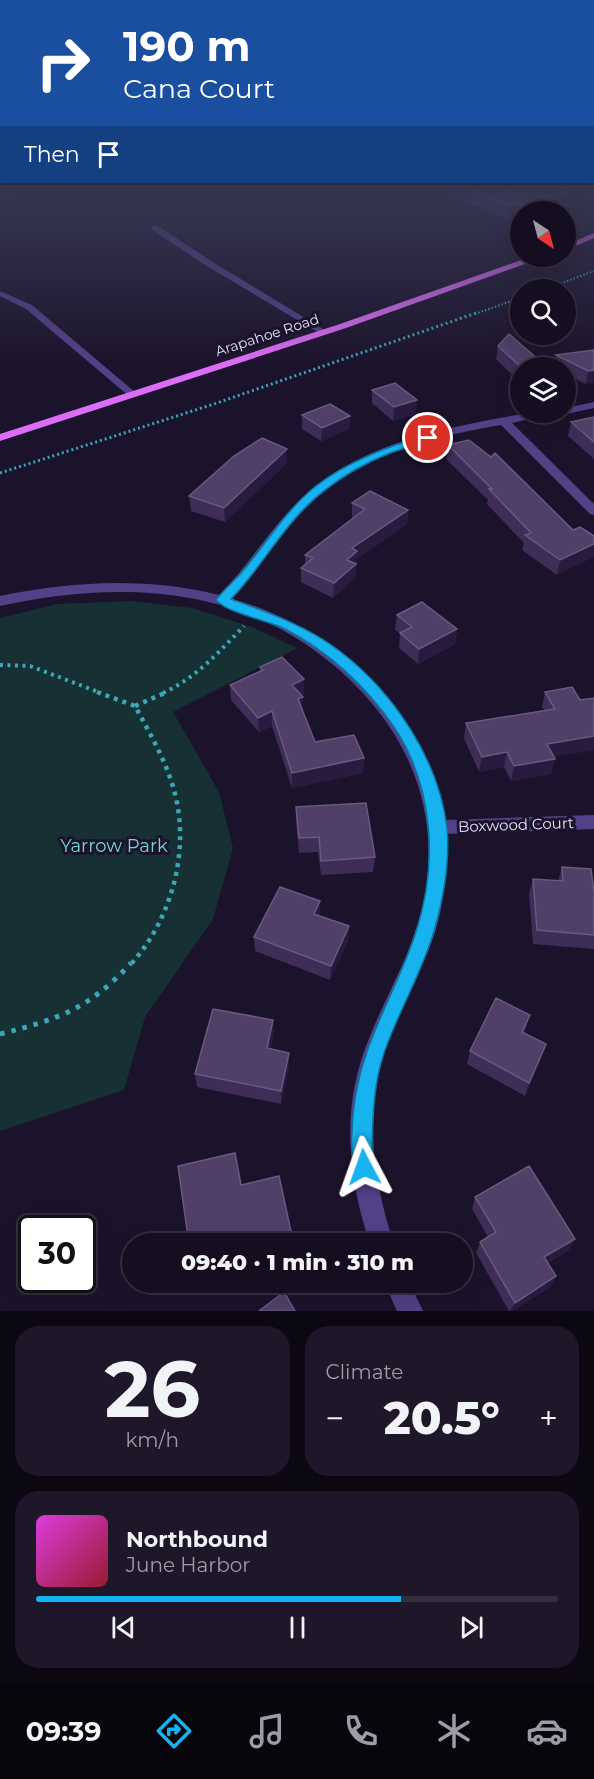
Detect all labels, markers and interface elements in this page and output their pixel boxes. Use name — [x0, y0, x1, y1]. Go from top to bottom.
text: 190 m — [123, 20, 251, 72]
icon: right — [24, 24, 102, 102]
text: Cana Court — [123, 72, 275, 105]
icon: arrive — [92, 138, 125, 171]
text: Then — [24, 141, 80, 168]
north arrow — [510, 201, 576, 267]
map controls — [510, 201, 576, 423]
button: search — [510, 279, 576, 345]
street label: Arapahoe Road — [213, 310, 321, 360]
button: layers — [510, 357, 576, 423]
pin — [402, 412, 453, 463]
icon: arrive — [411, 421, 444, 454]
street label: Boxwood Court — [458, 813, 574, 836]
park label: Yarrow Park — [60, 835, 168, 857]
position arrow — [332, 1135, 396, 1199]
speed limit sign: 30 — [18, 1215, 96, 1293]
text: 09:40 · 1 min · 310 m — [181, 1249, 414, 1276]
text: 26 — [104, 1341, 200, 1437]
text: Climate — [326, 1360, 403, 1384]
text: 20.5° — [384, 1390, 500, 1445]
text: − — [326, 1398, 344, 1438]
text: + — [539, 1398, 558, 1438]
text: km/h — [126, 1428, 179, 1452]
text: Northbound — [126, 1526, 268, 1553]
text: June Harbor — [126, 1553, 250, 1577]
icon: previous — [107, 1611, 140, 1644]
icon: pause — [281, 1611, 314, 1644]
icon: next — [455, 1611, 488, 1644]
icon: directions — [153, 1710, 195, 1752]
icon: music — [246, 1710, 288, 1752]
icon: phone — [340, 1710, 382, 1752]
icon: climate — [433, 1710, 475, 1752]
icon: car — [526, 1710, 568, 1752]
text: 09:39 — [26, 1715, 101, 1748]

